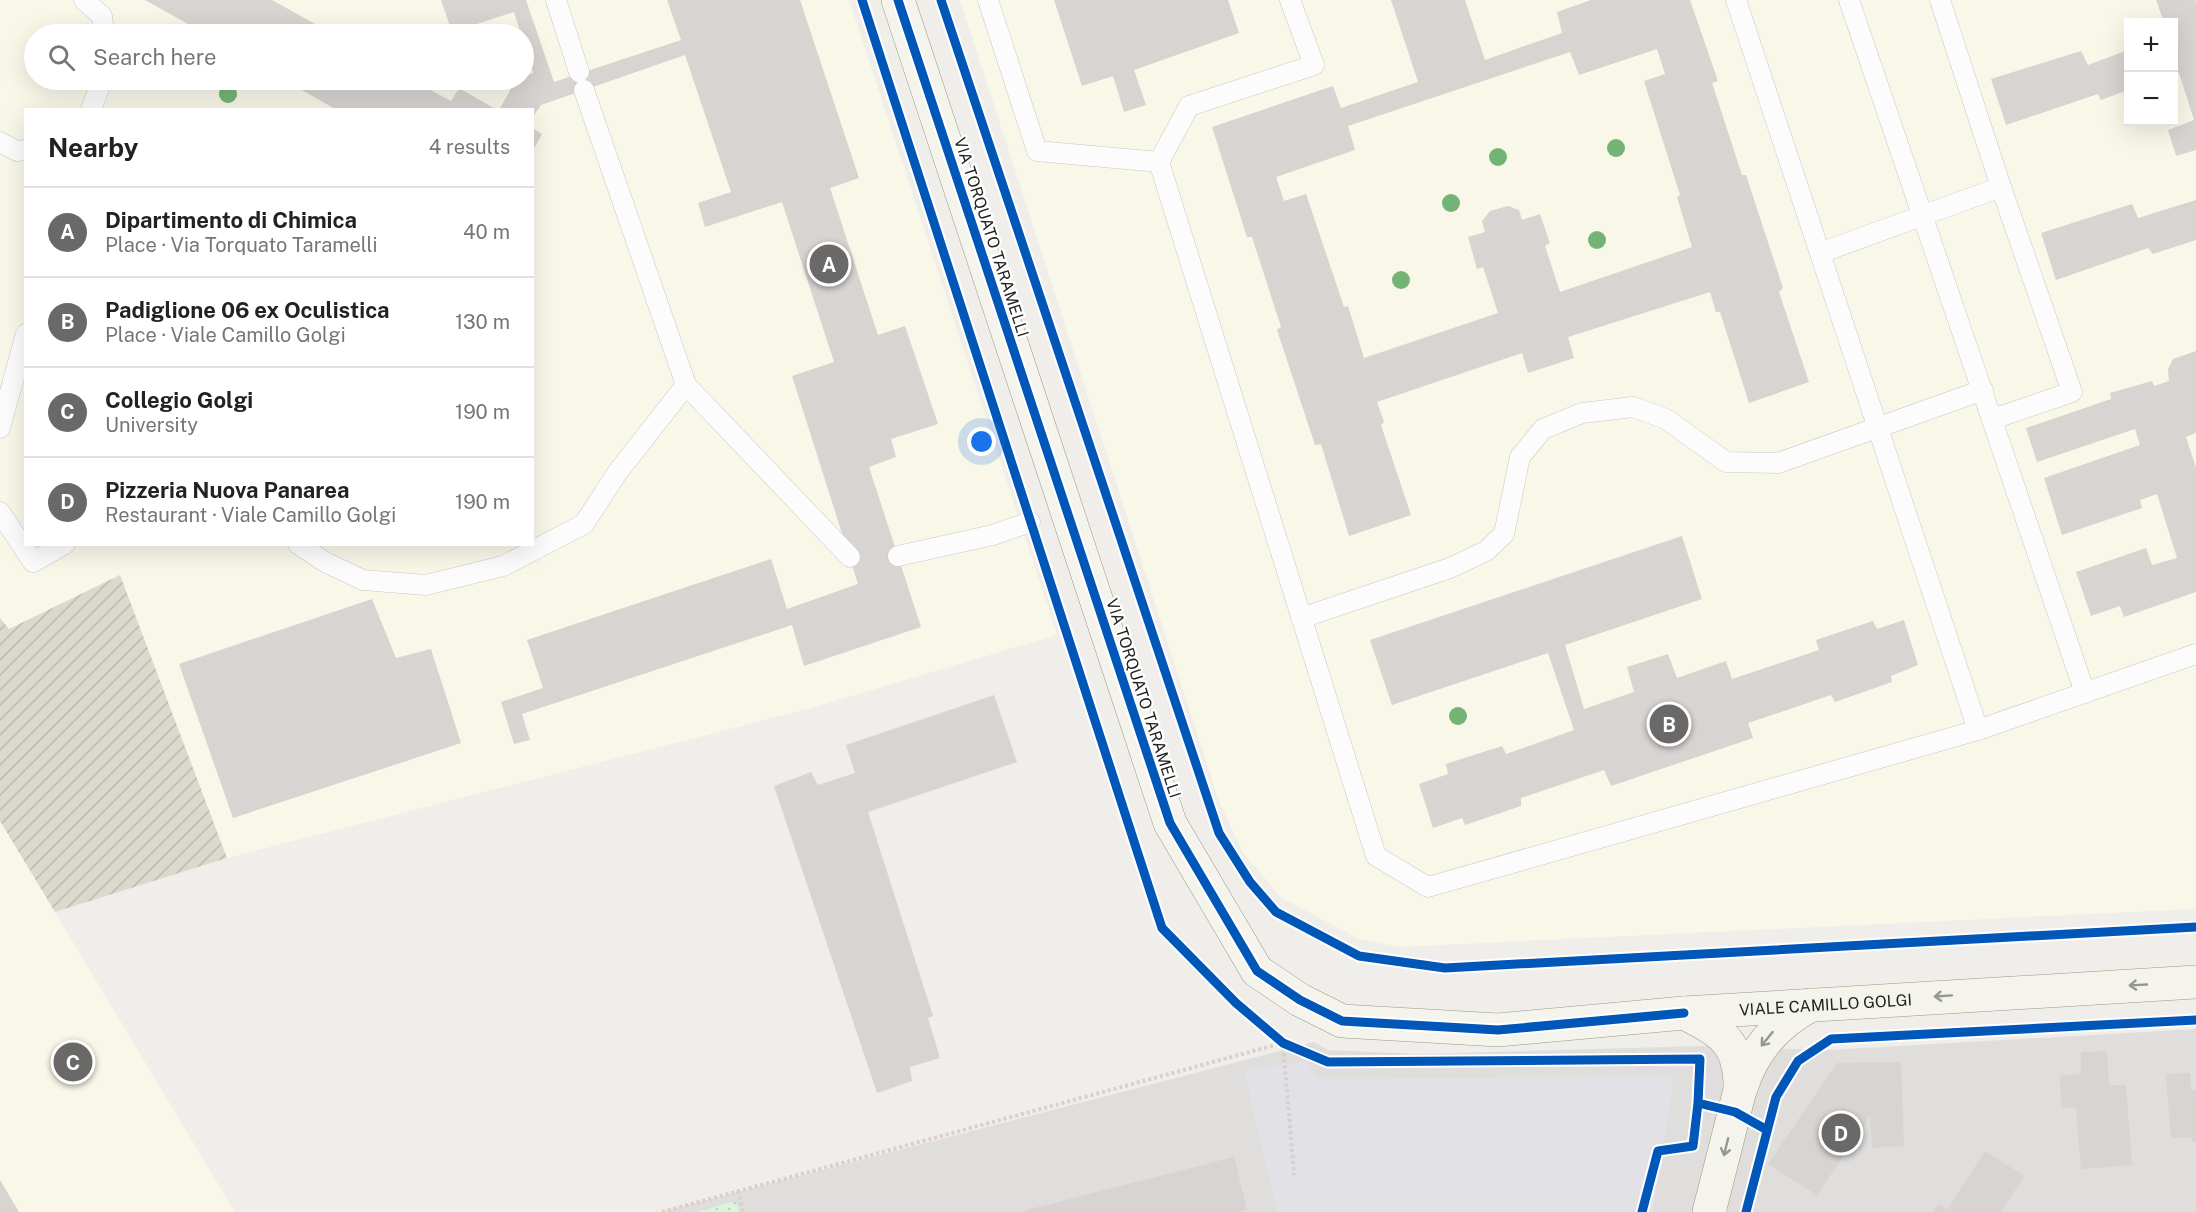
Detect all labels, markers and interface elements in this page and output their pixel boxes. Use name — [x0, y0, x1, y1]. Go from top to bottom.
map controls — [2124, 18, 2178, 126]
button: + — [2124, 18, 2178, 72]
search box — [24, 24, 534, 90]
icon: search — [45, 41, 78, 74]
text: Search here — [93, 44, 217, 70]
button: − — [2124, 72, 2178, 126]
text: Nearby — [48, 132, 138, 163]
text: 4 results — [429, 135, 510, 159]
street label: VIA TORQUATO TARAMELLI — [950, 135, 1033, 339]
text: Dipartimento di Chimica — [105, 207, 357, 233]
text: A — [60, 220, 75, 244]
text: 40 m — [463, 220, 510, 244]
text: Place · Via Torquato Taramelli — [105, 233, 378, 257]
pin: A — [810, 242, 848, 286]
text: Padiglione 06 ex Oculistica — [105, 297, 390, 323]
text: B — [61, 310, 74, 334]
text: 130 m — [455, 310, 510, 334]
text: Place · Viale Camillo Golgi — [105, 323, 346, 347]
text: Collegio Golgi — [105, 387, 253, 413]
text: C — [60, 400, 75, 424]
text: 190 m — [455, 400, 510, 424]
text: University — [105, 413, 198, 437]
your location — [967, 427, 996, 456]
text: Pizzeria Nuova Panarea — [105, 477, 349, 503]
text: D — [60, 490, 75, 514]
text: 190 m — [455, 490, 510, 514]
text: Restaurant · Viale Camillo Golgi — [105, 503, 396, 527]
street label: VIA TORQUATO TARAMELLI — [1102, 596, 1185, 800]
pin: B — [1650, 702, 1688, 746]
one-way arrow — [2128, 979, 2148, 990]
street label: VIALE CAMILLO GOLGI — [1738, 990, 1912, 1020]
one-way arrow — [1933, 990, 1953, 1001]
one-way arrow — [1760, 1031, 1773, 1047]
pin: C — [54, 1040, 92, 1084]
pin: D — [1822, 1110, 1860, 1156]
one-way arrow — [1719, 1137, 1731, 1156]

